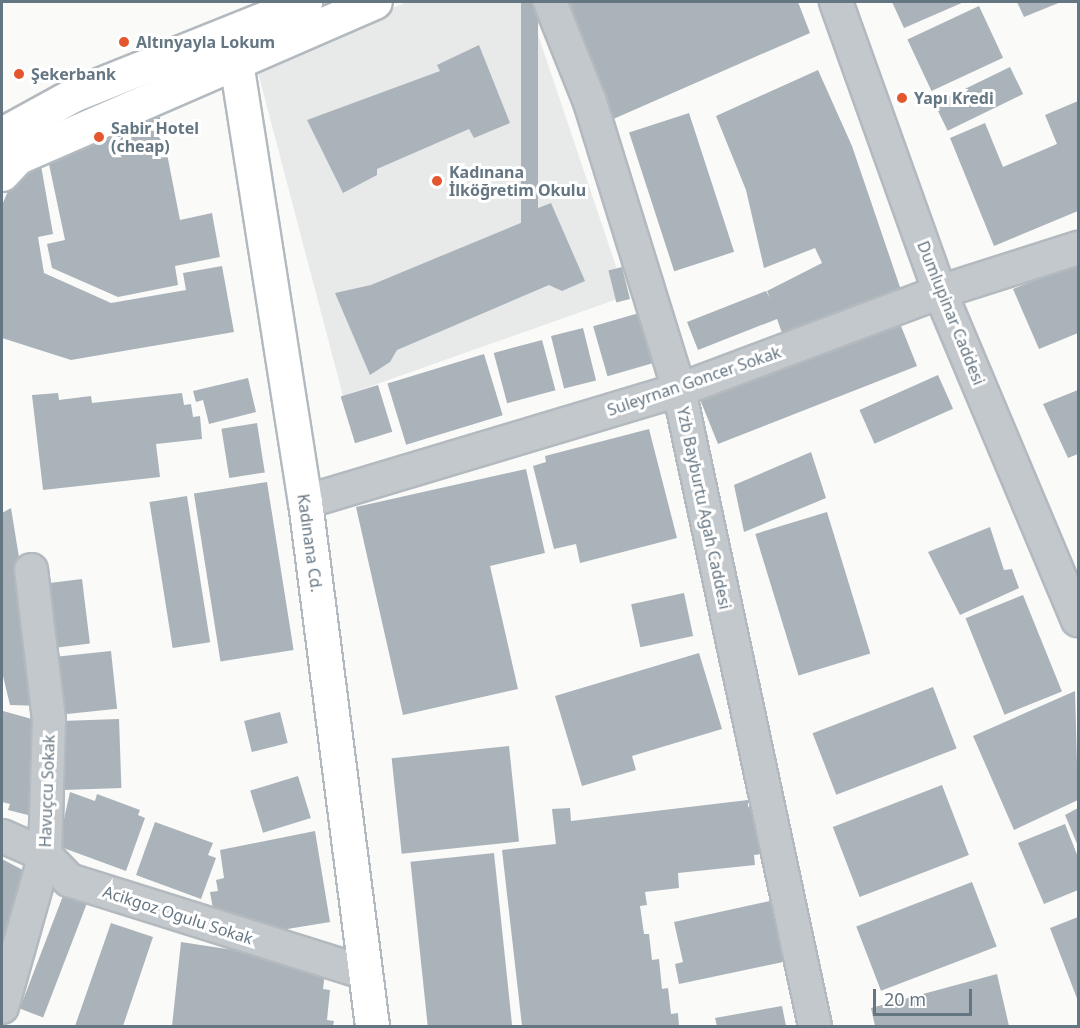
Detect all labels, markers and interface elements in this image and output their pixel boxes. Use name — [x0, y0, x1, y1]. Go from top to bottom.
place label: Altınyayla Lokum — [136, 32, 275, 52]
marker: Altınyayla Lokum — [117, 35, 131, 49]
place label: Şekerbank — [31, 64, 116, 84]
marker: Şekerbank — [12, 67, 26, 81]
place label: Yapı Kredi — [914, 88, 994, 108]
marker: Yapı Kredi — [895, 91, 909, 105]
place label: Sabir Hotel (cheap) — [111, 118, 199, 156]
marker: Sabir Hotel (cheap) — [92, 130, 106, 144]
place label: Kadınana İlköğretim Okulu — [449, 162, 586, 200]
marker: Kadınana İlköğretim Okulu — [430, 174, 444, 188]
street label: Dumlupinar Caddesi — [913, 238, 989, 388]
street label: Suleyrnan Goncer Sokak — [605, 342, 783, 420]
street label: Yzb Bayburtu Agah Caddesi — [673, 405, 735, 611]
street label: Kadınana Cd. — [294, 493, 326, 593]
street label: Havuçcu Sokak — [35, 734, 59, 848]
street label: Acikgoz Ogulu Sokak — [101, 882, 255, 948]
scale bar — [876, 977, 975, 1015]
text: 20 m — [884, 987, 926, 1011]

